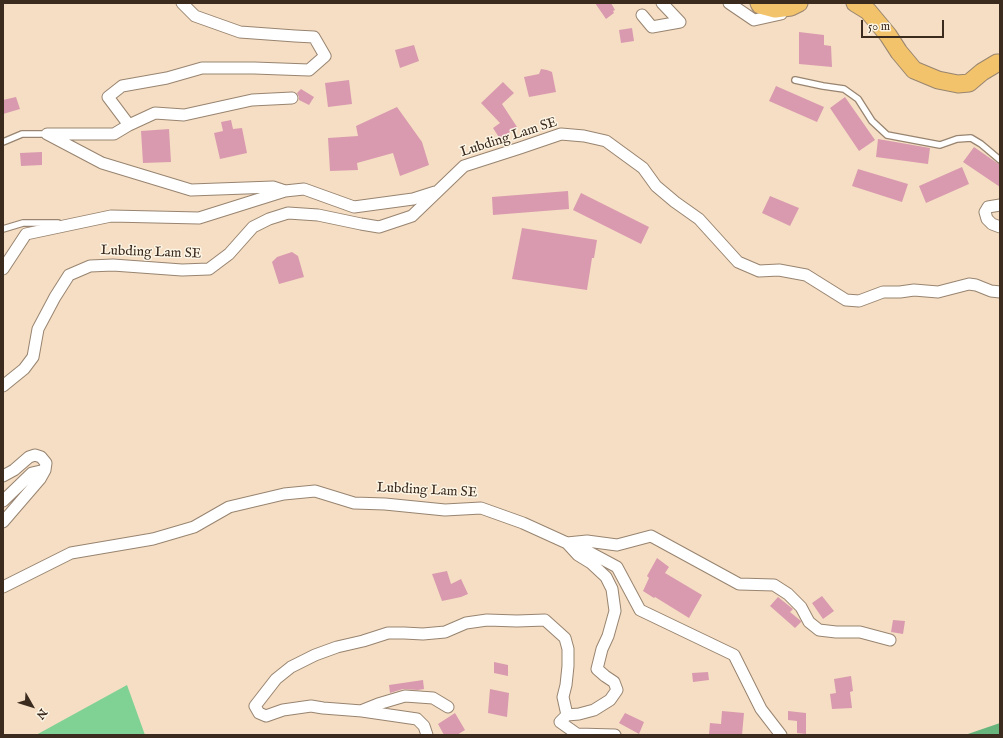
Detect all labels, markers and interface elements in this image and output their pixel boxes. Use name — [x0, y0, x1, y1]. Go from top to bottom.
scale bar — [863, 12, 946, 38]
text: 50 m — [868, 19, 890, 34]
street label: Lubding Lam SE — [458, 114, 560, 162]
street label: Lubding Lam SE — [100, 243, 202, 263]
street label: Lubding Lam SE — [376, 480, 478, 502]
north arrow — [12, 686, 52, 726]
text: N — [33, 705, 50, 722]

